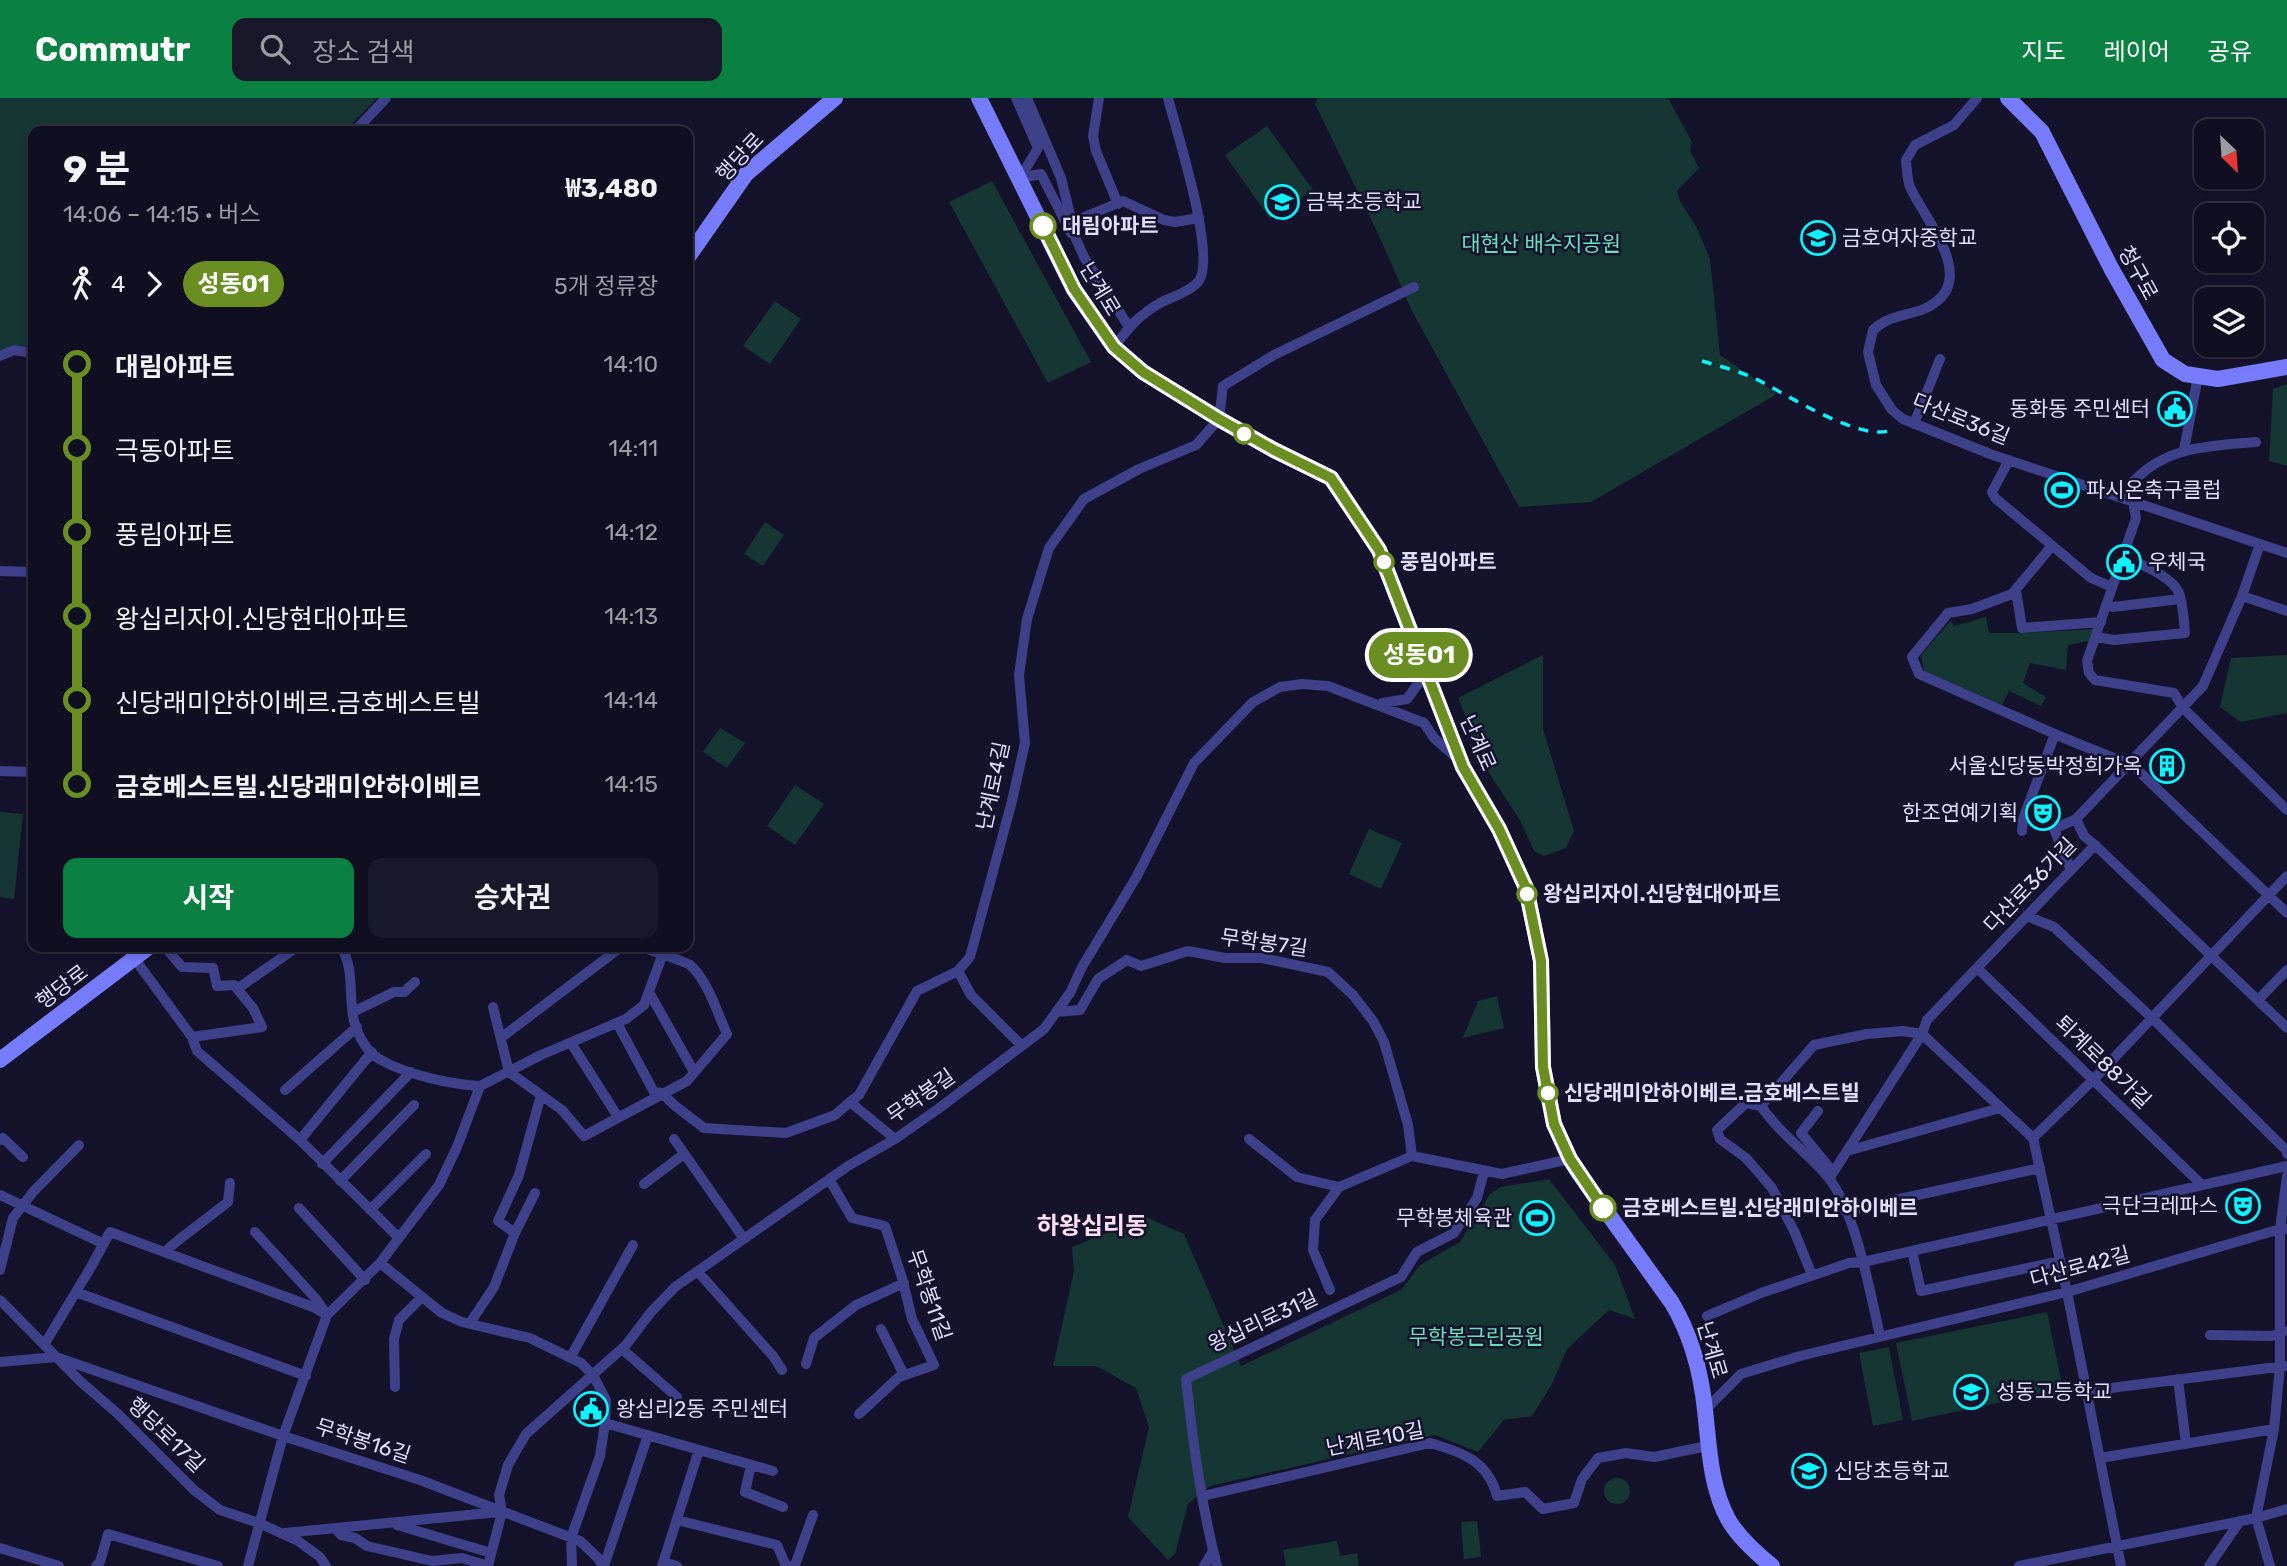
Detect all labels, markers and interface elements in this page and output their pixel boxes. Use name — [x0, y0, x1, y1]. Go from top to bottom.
search box — [232, 18, 722, 81]
text: Commutr — [35, 30, 190, 69]
icon: search — [256, 30, 294, 68]
text: 장소 검색 — [312, 37, 414, 68]
text: 지도 — [2021, 38, 2066, 66]
text: 레이어 — [2104, 38, 2170, 66]
text: 공유 — [2208, 38, 2252, 66]
north arrow — [2194, 119, 2264, 189]
map controls — [2194, 119, 2264, 357]
street label: 행당로 — [711, 127, 769, 186]
text: 9 분 — [63, 146, 130, 192]
text: ₩3,480 — [565, 173, 658, 204]
school or university icon: 금북초등학교 — [1263, 183, 1301, 221]
place label: 금북초등학교 — [1306, 189, 1422, 214]
text: 14:06 – 14:15 · 버스 — [63, 200, 261, 228]
button: locate — [2194, 203, 2264, 273]
marker: 대림아파트 — [1030, 213, 1056, 239]
place label: 대림아파트 — [1062, 213, 1159, 238]
school or university icon: 금호여자중학교 — [1799, 219, 1837, 257]
place label: 금호여자중학교 — [1842, 225, 1977, 250]
park label: 대현산 배수지공원 — [1461, 231, 1621, 256]
street label: 청구로 — [2113, 241, 2163, 304]
street label: 난계로 — [1075, 257, 1126, 320]
icon: walk — [63, 265, 101, 303]
icon: forward — [135, 265, 173, 303]
text: 4 — [111, 270, 125, 298]
text: 성동01 — [197, 270, 270, 298]
text: 5개 정류장 — [554, 272, 658, 300]
button: layers — [2194, 287, 2264, 357]
text: 14:10 — [604, 350, 658, 378]
text: 대림아파트 — [115, 352, 235, 383]
street label: 다산로36길 — [1909, 388, 2013, 449]
public building icon: 동화동 주민센터 — [2156, 390, 2194, 428]
place label: 동화동 주민센터 — [2010, 396, 2150, 421]
unlabelled marker — [1234, 424, 1254, 444]
text: 14:11 — [608, 434, 658, 462]
text: 극동아파트 — [115, 436, 235, 467]
sports icon: 파시온축구클럽 — [2043, 471, 2081, 509]
place label: 파시온축구클럽 — [2086, 477, 2221, 502]
text: 14:12 — [605, 518, 658, 546]
text: 풍림아파트 — [115, 520, 235, 551]
public building icon: 우체국 — [2105, 543, 2143, 581]
place label: 풍림아파트 — [1400, 549, 1497, 574]
place label: 우체국 — [2148, 549, 2206, 574]
marker: 풍림아파트 — [1374, 552, 1394, 572]
text: 14:13 — [604, 602, 658, 630]
text: 왕십리자이.신당현대아파트 — [115, 604, 409, 635]
line badge: 성동01 — [1370, 632, 1468, 678]
text: 성동01 — [1383, 641, 1455, 669]
text: 14:14 — [604, 686, 658, 714]
text: 신당래미안하이베르.금호베스트빌 — [115, 688, 480, 719]
street label: 난계로 — [1455, 711, 1502, 774]
street label: 난계로4길 — [971, 739, 1014, 833]
building icon: 서울신당동박정희가옥 — [2148, 747, 2186, 785]
place label: 서울신당동박정희가옥 — [1949, 753, 2142, 778]
text: 14:15 — [604, 770, 658, 798]
text: 금호베스트빌.신당래미안하이베르 — [115, 772, 481, 803]
theatre icon: 한조연예기획 — [2024, 794, 2062, 832]
place label: 한조연예기획 — [1902, 800, 2018, 825]
street label: 다산로36가길 — [1978, 832, 2081, 937]
button: 시작 — [63, 858, 354, 938]
button: 승차권 — [368, 858, 658, 938]
place label: 왕십리자이.신당현대아파트 — [1543, 881, 1781, 906]
marker: 왕십리자이.신당현대아파트 — [1517, 884, 1537, 904]
street label: 무학봉7길 — [1219, 924, 1309, 961]
street label: 행당로 — [31, 959, 92, 1014]
street label: 퇴계로88가길 — [2050, 1010, 2156, 1113]
street label: 무학봉길 — [882, 1063, 960, 1128]
place label: 신당래미안하이베르.금호베스트빌 — [1564, 1080, 1860, 1105]
marker: 신당래미안하이베르.금호베스트빌 — [1538, 1083, 1558, 1103]
theatre icon: 극단크레파스 — [2224, 1187, 2262, 1225]
place label: 극단크레파스 — [2102, 1193, 2218, 1218]
marker: 금호베스트빌.신당래미안하이베르 — [1590, 1195, 1616, 1221]
place label: 금호베스트빌.신당래미안하이베르 — [1622, 1195, 1918, 1220]
sports icon: 무학봉체육관 — [1518, 1199, 1556, 1237]
place label: 무학봉체육관 — [1396, 1205, 1512, 1230]
district label: 하왕십리동 — [1037, 1212, 1147, 1240]
street label: 다산로42길 — [2027, 1241, 2133, 1292]
street label: 무학봉11길 — [902, 1246, 957, 1344]
street label: 왕십리로31길 — [1204, 1284, 1321, 1357]
street label: 난계로 — [1692, 1319, 1732, 1381]
park label: 무학봉근린공원 — [1408, 1324, 1544, 1349]
school or university icon: 성동고등학교 — [1952, 1373, 1990, 1411]
place label: 성동고등학교 — [1996, 1379, 2112, 1404]
public building icon: 왕십리2동 주민센터 — [572, 1390, 610, 1428]
street label: 행당로17길 — [123, 1392, 210, 1477]
place label: 왕십리2동 주민센터 — [616, 1396, 788, 1421]
street label: 무학봉16길 — [312, 1413, 414, 1468]
street label: 난계로10길 — [1324, 1417, 1426, 1460]
school or university icon: 신당초등학교 — [1790, 1452, 1828, 1490]
place label: 신당초등학교 — [1834, 1458, 1950, 1483]

